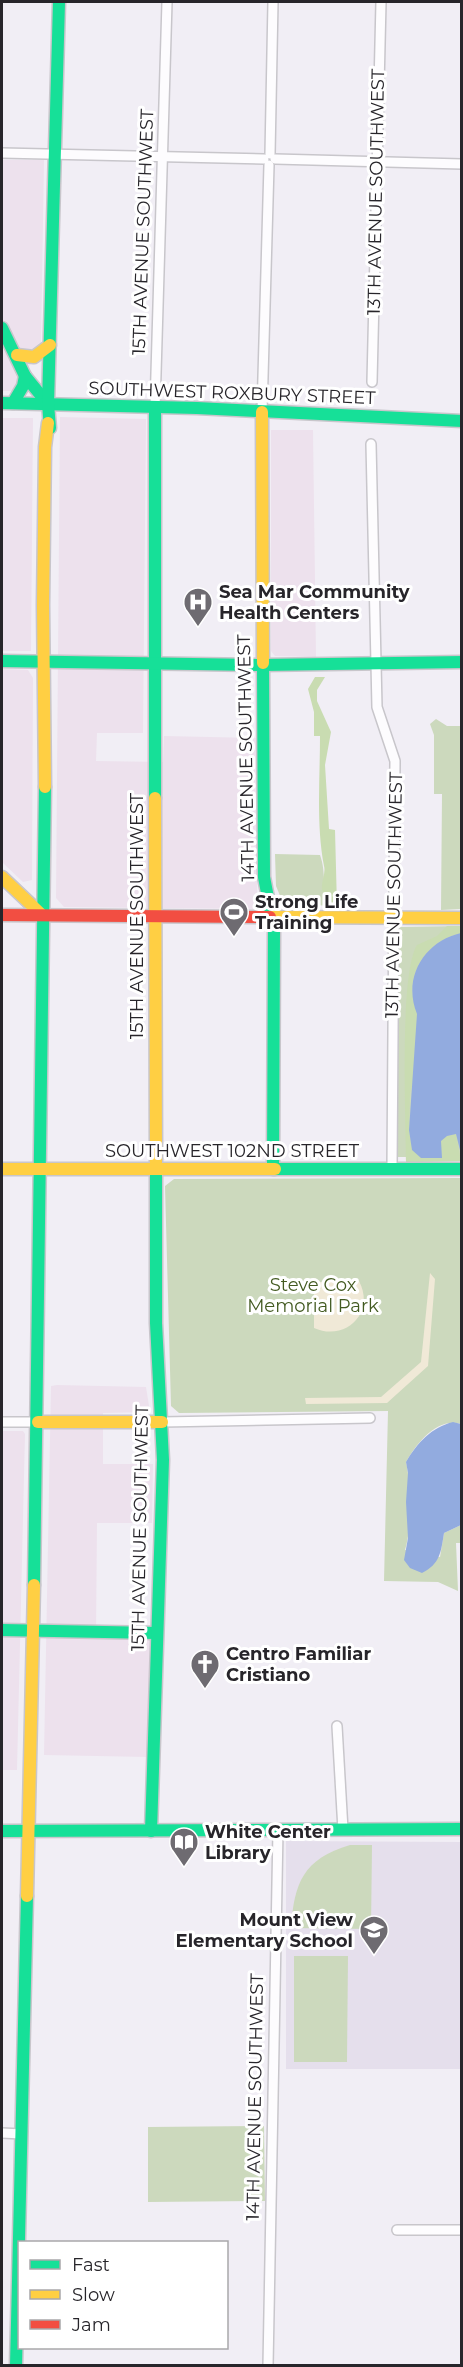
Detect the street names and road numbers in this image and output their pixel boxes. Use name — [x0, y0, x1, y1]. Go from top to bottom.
street label: 13TH AVENUE SOUTHWEST — [363, 68, 389, 315]
street label: 15TH AVENUE SOUTHWEST — [128, 108, 158, 355]
street label: SOUTHWEST ROXBURY STREET — [88, 377, 377, 409]
street label: 14TH AVENUE SOUTHWEST — [233, 634, 259, 882]
street label: 13TH AVENUE SOUTHWEST — [381, 771, 407, 1018]
street label: 15TH AVENUE SOUTHWEST — [126, 792, 148, 1039]
street label: SOUTHWEST 102ND STREET — [105, 1140, 360, 1162]
street label: 15TH AVENUE SOUTHWEST — [127, 1404, 153, 1651]
street label: 14TH AVENUE SOUTHWEST — [242, 1973, 268, 2221]

